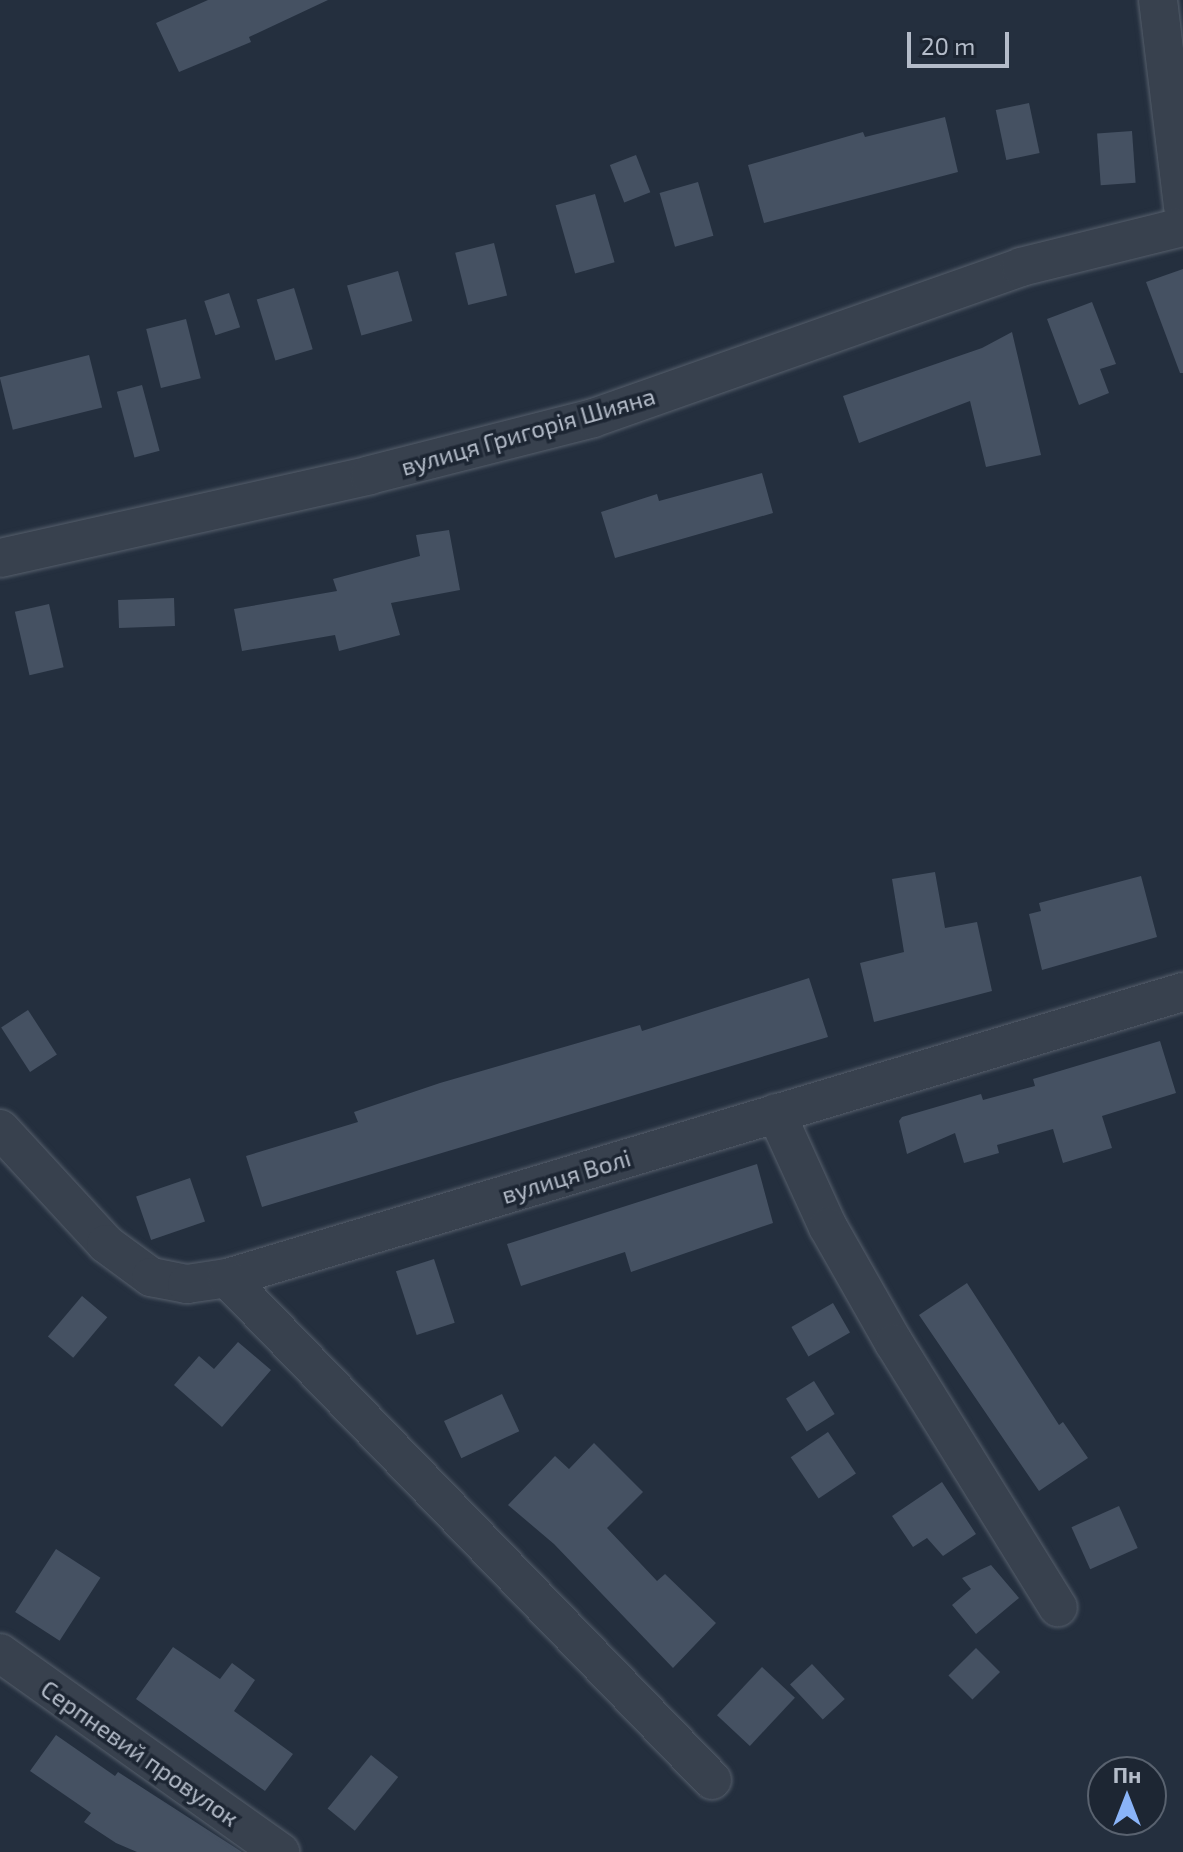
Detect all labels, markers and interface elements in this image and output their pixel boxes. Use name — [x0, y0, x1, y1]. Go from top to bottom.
scale bar — [911, 16, 1013, 66]
text: 20 m — [921, 31, 975, 60]
street label: вулиця Григорія Шияна — [398, 381, 658, 481]
street label: вулиця Волі — [498, 1143, 634, 1209]
street label: Серпневий провулок — [36, 1674, 244, 1832]
north arrow — [1087, 1756, 1167, 1836]
text: Пн — [1113, 1761, 1141, 1787]

